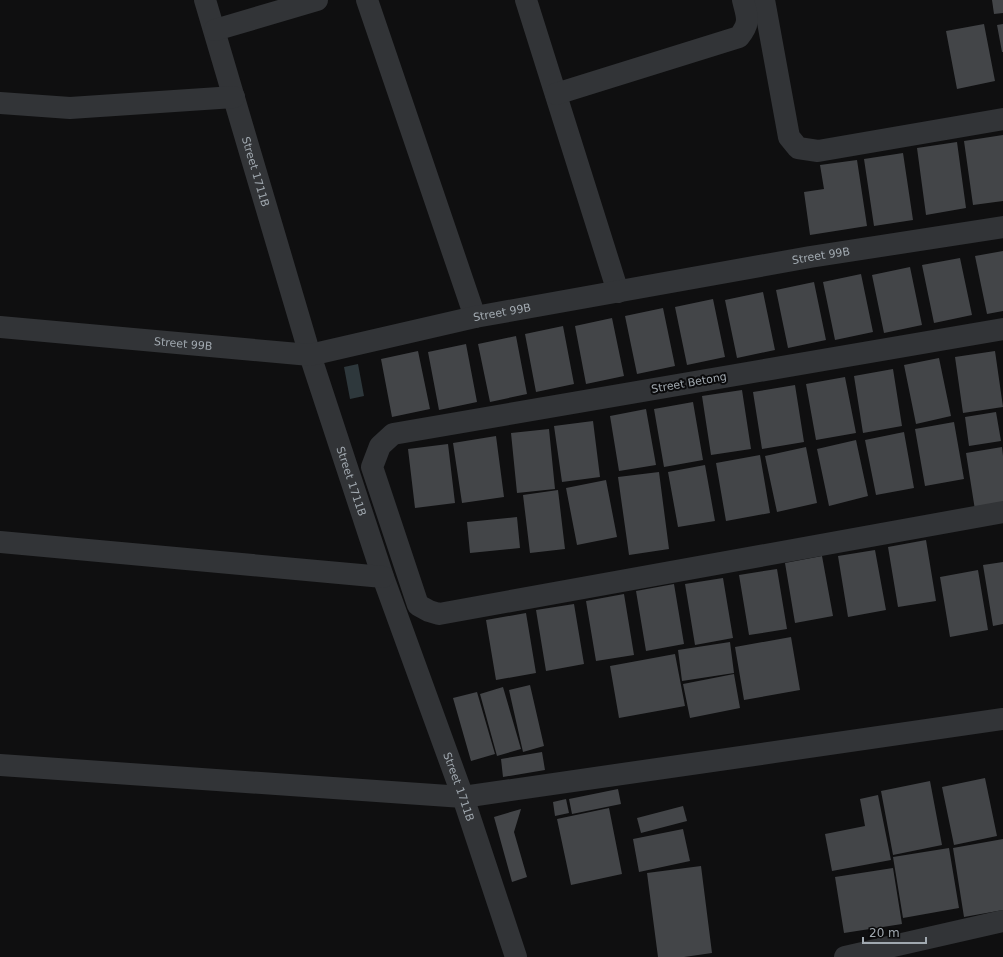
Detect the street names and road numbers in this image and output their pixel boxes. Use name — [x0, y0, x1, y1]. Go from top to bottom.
street label: Street 1711B — [239, 135, 272, 208]
street label: Street 99B — [791, 244, 851, 267]
street label: Street 99B — [472, 301, 532, 324]
street label: Street 99B — [154, 334, 213, 353]
street label: Street Betong — [650, 370, 728, 396]
street label: Street 1711B — [334, 445, 369, 518]
street label: Street 1711B — [441, 750, 477, 823]

